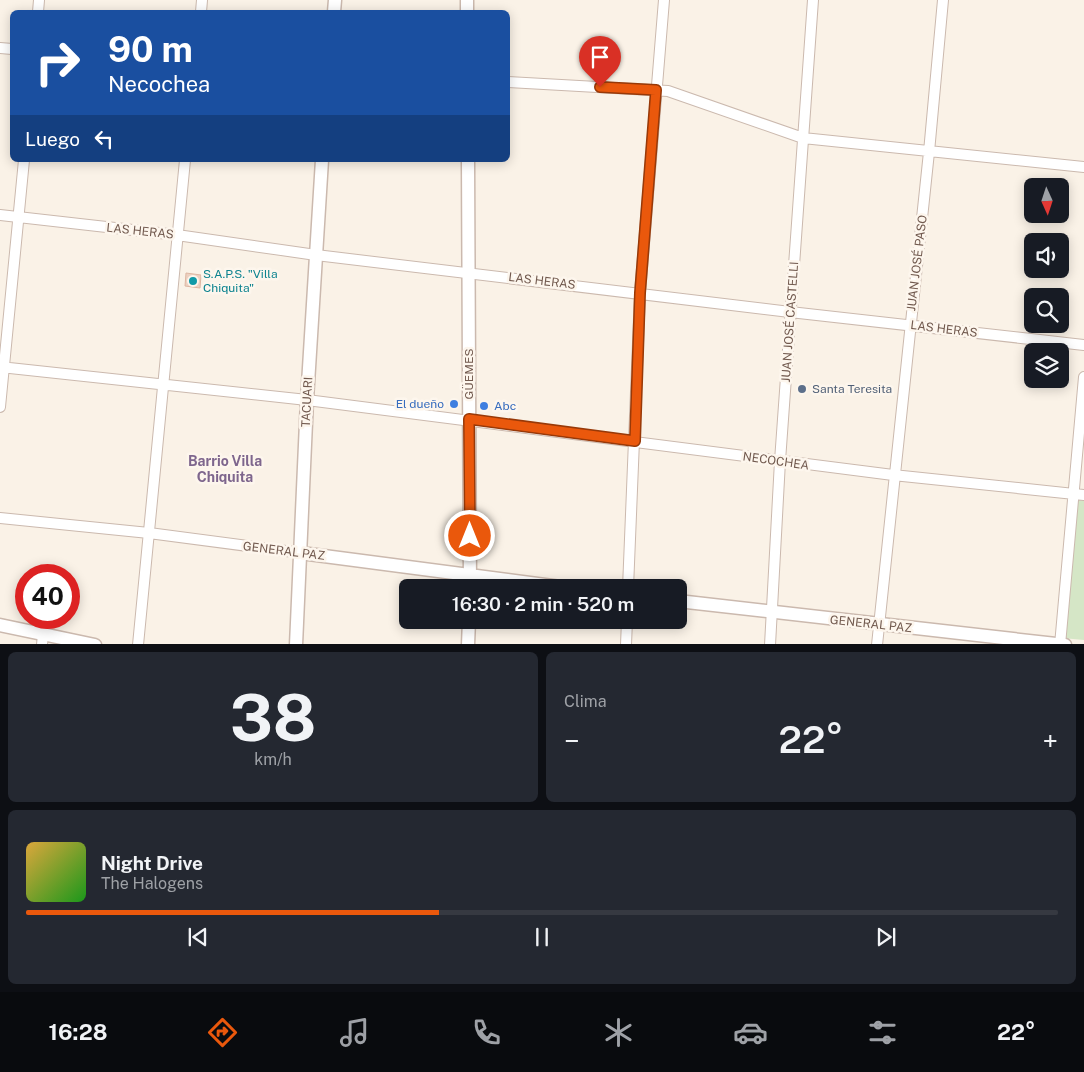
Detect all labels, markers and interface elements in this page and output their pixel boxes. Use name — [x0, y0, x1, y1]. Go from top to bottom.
text: 90 m — [108, 29, 193, 70]
icon: right — [25, 30, 90, 95]
pin — [579, 36, 621, 87]
icon: arrive — [586, 43, 614, 71]
text: Necochea — [108, 71, 210, 97]
icon: left — [90, 125, 118, 153]
text: Luego — [25, 128, 80, 150]
north arrow — [1024, 178, 1069, 222]
map controls — [1024, 178, 1069, 388]
street label: JUAN JOSÉ PASO — [904, 214, 930, 312]
street label: LAS HERAS — [106, 221, 174, 241]
button: sound — [1024, 233, 1069, 278]
street label: JUAN JOSÉ CASTELLI — [779, 261, 801, 383]
place label: S.A.P.S. "Villa Chiquita" — [203, 267, 278, 295]
street label: LAS HERAS — [508, 270, 576, 292]
marker: S.A.P.S. "Villa Chiquita" — [187, 275, 199, 287]
button: search — [1024, 288, 1069, 333]
street label: LAS HERAS — [910, 318, 978, 340]
button: layers — [1024, 343, 1069, 388]
street label: GÜEMES — [462, 349, 476, 399]
street label: TACUARI — [299, 376, 315, 428]
place label: Santa Teresita — [812, 382, 892, 396]
marker: Santa Teresita — [796, 383, 808, 395]
place label: El dueño — [396, 397, 444, 411]
marker: El dueño — [448, 398, 460, 410]
place label: Abc — [494, 399, 516, 413]
marker: Abc — [478, 400, 490, 412]
street label: NECOCHEA — [742, 449, 811, 473]
district label: Barrio Villa Chiquita — [188, 453, 262, 485]
position arrow — [443, 509, 495, 561]
street label: GENERAL PAZ — [242, 539, 326, 563]
speed limit sign: 40 — [15, 564, 80, 629]
text: 16:30 · 2 min · 520 m — [452, 593, 634, 615]
street label: GENERAL PAZ — [829, 613, 913, 635]
text: 38 — [230, 679, 316, 756]
text: Clima — [564, 692, 607, 711]
text: 22° — [779, 717, 843, 762]
text: − — [564, 724, 580, 757]
text: + — [1042, 724, 1058, 757]
text: km/h — [254, 750, 292, 769]
text: Night Drive — [101, 852, 203, 874]
text: The Halogens — [101, 874, 203, 893]
icon: previous — [184, 923, 212, 951]
icon: pause — [528, 923, 556, 951]
icon: next — [872, 923, 900, 951]
icon: directions — [205, 1015, 240, 1050]
icon: music — [337, 1015, 372, 1050]
icon: phone — [469, 1015, 504, 1050]
icon: climate — [601, 1015, 636, 1050]
icon: car — [733, 1015, 768, 1050]
icon: filters — [865, 1015, 900, 1050]
text: 16:28 — [49, 1019, 108, 1045]
text: 22° — [997, 1019, 1035, 1045]

